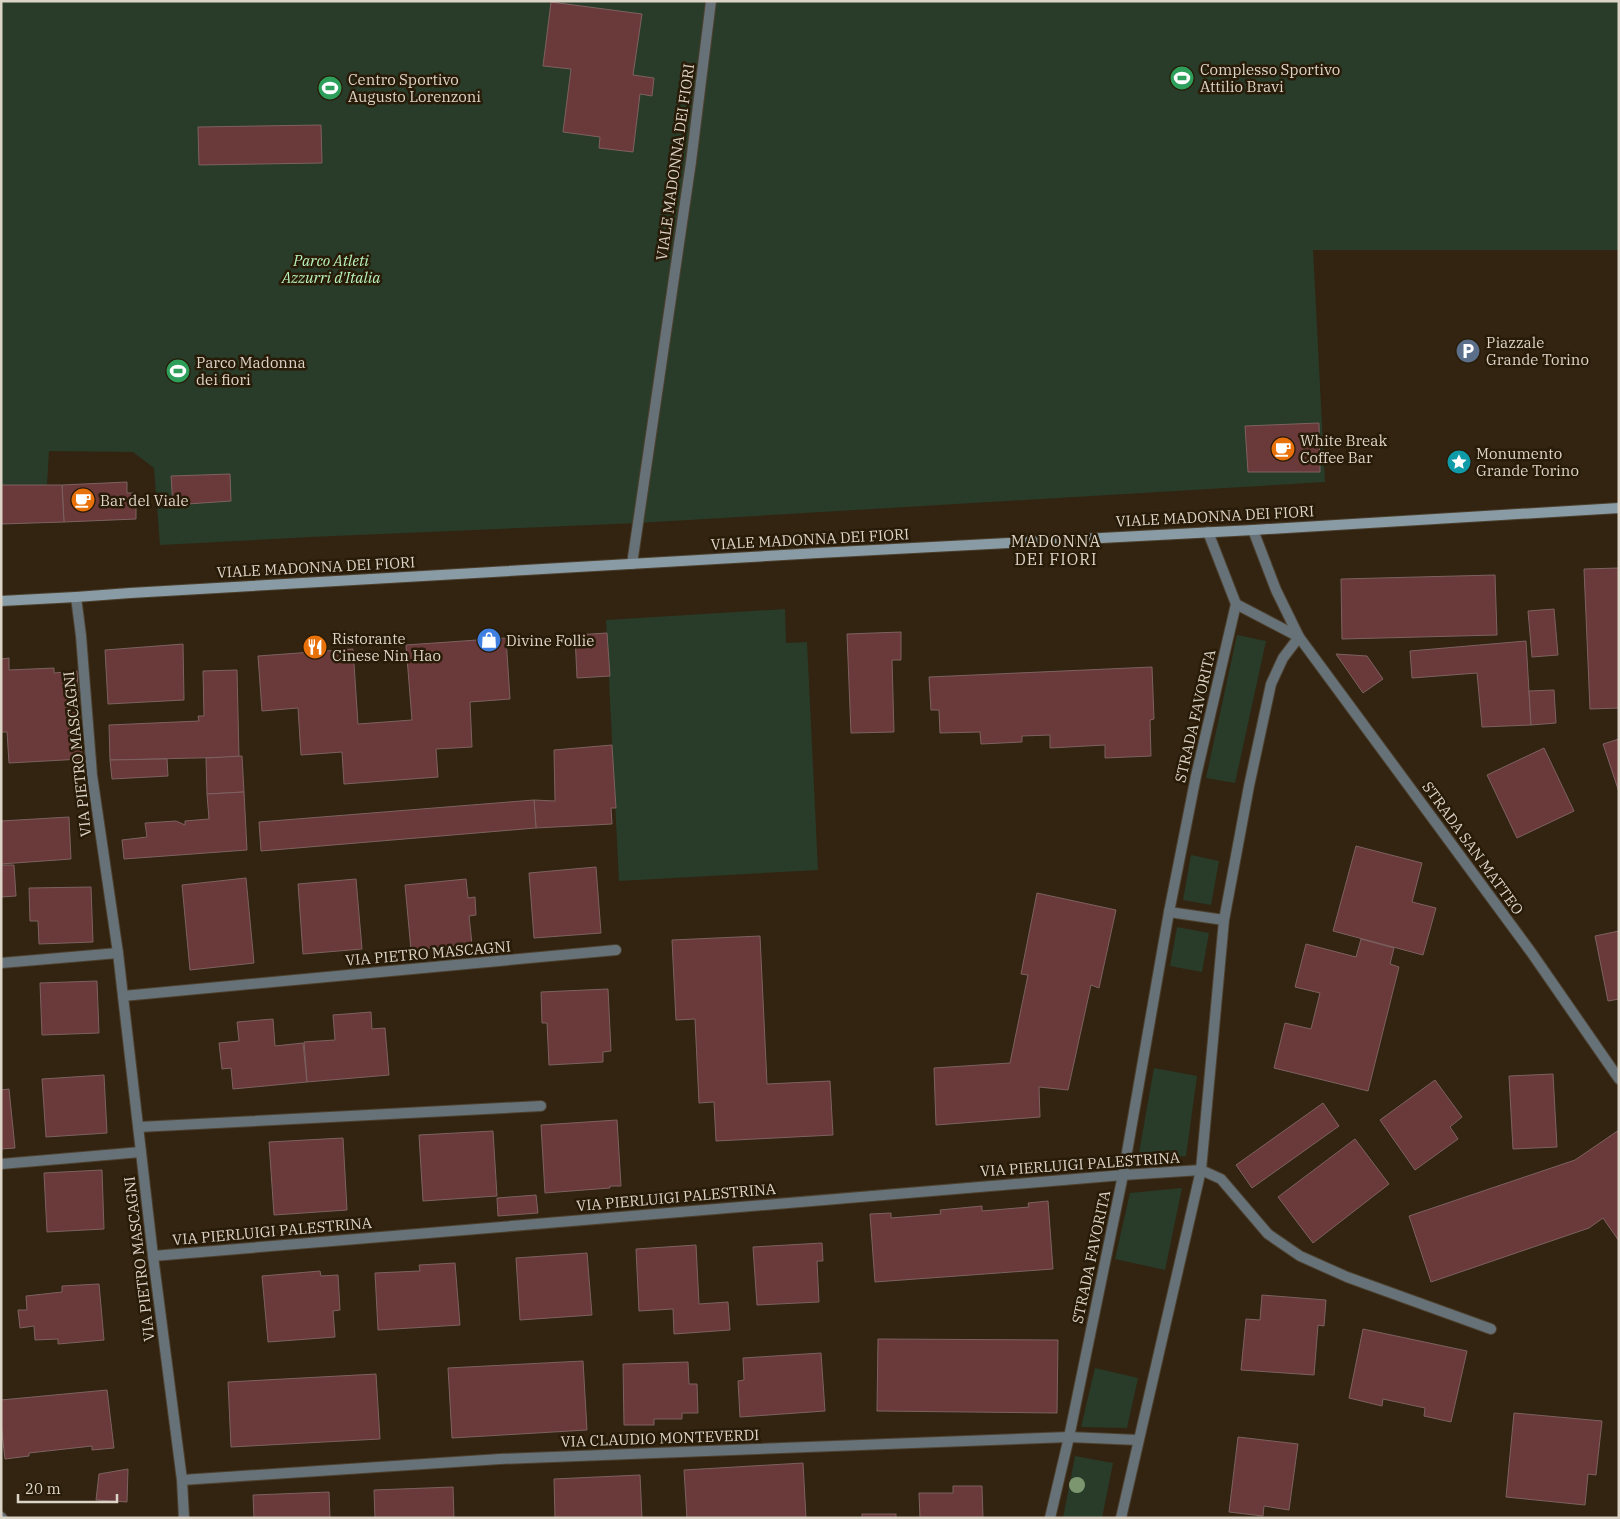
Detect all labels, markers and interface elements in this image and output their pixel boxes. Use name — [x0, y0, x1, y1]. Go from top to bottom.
place label: Complesso Sportivo Attilio Bravi — [1200, 60, 1340, 96]
street label: VIALE MADONNA DEI FIORI — [652, 62, 698, 262]
sports icon: Complesso Sportivo Attilio Bravi — [1169, 65, 1195, 91]
place label: Centro Sportivo Augusto Lorenzoni — [348, 70, 481, 106]
sports icon: Centro Sportivo Augusto Lorenzoni — [317, 75, 343, 101]
park label: Parco Atleti Azzurri d'Italia — [281, 251, 381, 287]
place label: Piazzale Grande Torino — [1486, 333, 1589, 369]
parking icon: Piazzale Grande Torino — [1455, 338, 1481, 364]
place label: Parco Madonna dei fiori — [196, 353, 306, 389]
sports icon: Parco Madonna dei fiori — [165, 358, 191, 384]
place label: White Break Coffee Bar — [1300, 431, 1387, 467]
cafe icon: White Break Coffee Bar — [1270, 436, 1296, 462]
place label: Monumento Grande Torino — [1476, 444, 1579, 480]
place icon: Monumento Grande Torino — [1446, 449, 1472, 475]
cafe icon: Bar del Viale — [70, 487, 96, 513]
place label: Bar del Viale — [100, 491, 189, 510]
street label: VIALE MADONNA DEI FIORI — [1115, 501, 1315, 531]
street label: VIALE MADONNA DEI FIORI — [710, 524, 910, 554]
district label: MADONNA DEI FIORI — [1011, 531, 1101, 569]
street label: VIALE MADONNA DEI FIORI — [216, 552, 416, 582]
shop icon: Divine Follie — [476, 627, 502, 653]
place label: Ristorante Cinese Nin Hao — [332, 629, 441, 665]
place label: Divine Follie — [506, 631, 594, 650]
restaurant icon: Ristorante Cinese Nin Hao — [302, 634, 328, 660]
street label: STRADA FAVORITA — [1170, 647, 1220, 784]
street label: VIA PIETRO MASCAGNI — [59, 670, 95, 838]
street label: STRADA SAN MATTEO — [1418, 778, 1528, 918]
street label: VIA PIETRO MASCAGNI — [344, 936, 512, 970]
street label: VIA PIERLUIGI PALESTRINA — [979, 1147, 1181, 1180]
street label: VIA PIETRO MASCAGNI — [119, 1175, 159, 1343]
street label: VIA PIERLUIGI PALESTRINA — [575, 1179, 777, 1215]
street label: STRADA FAVORITA — [1068, 1188, 1115, 1325]
street label: VIA PIERLUIGI PALESTRINA — [171, 1213, 373, 1249]
street label: VIA CLAUDIO MONTEVERDI — [560, 1425, 760, 1451]
scale bar — [18, 1472, 116, 1504]
text: 20 m — [25, 1479, 61, 1498]

